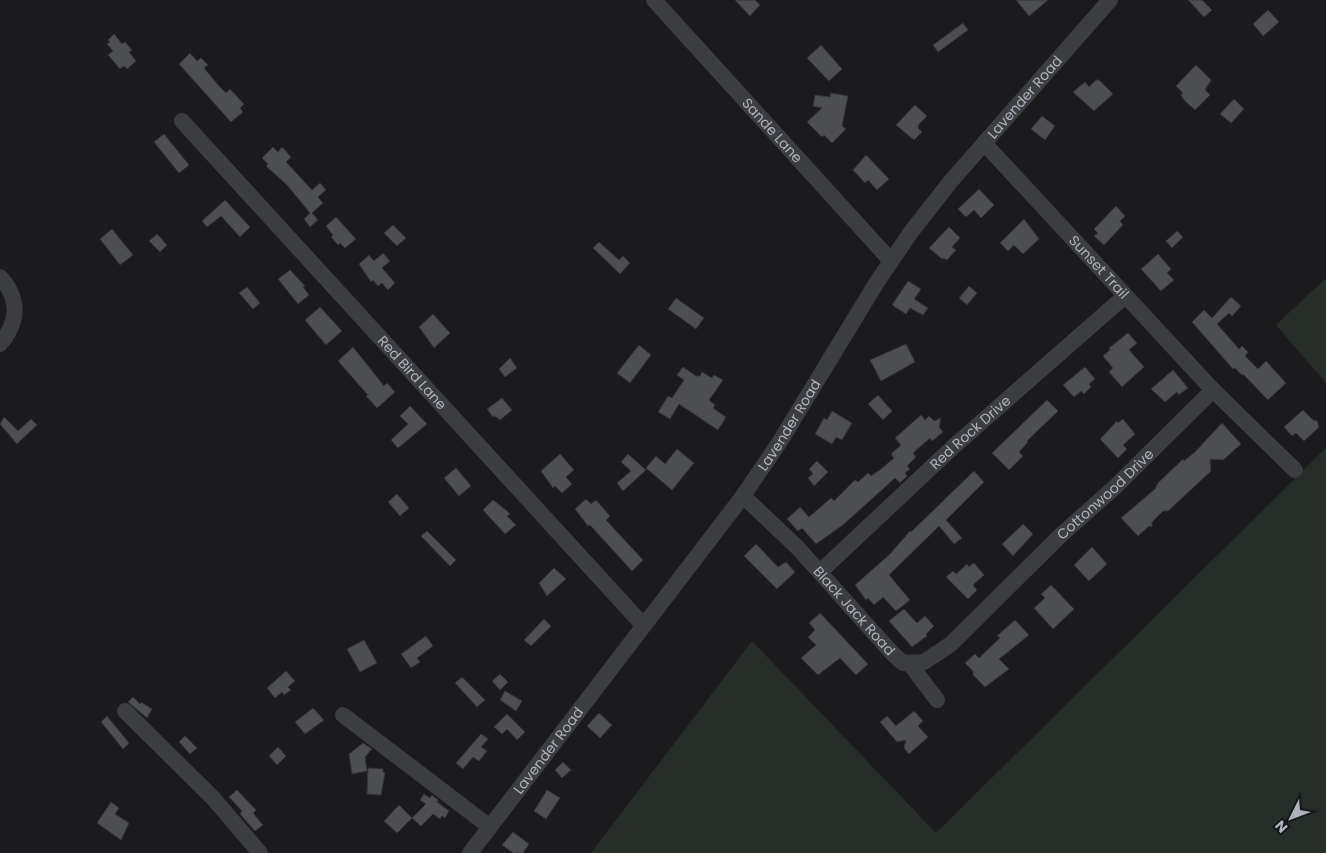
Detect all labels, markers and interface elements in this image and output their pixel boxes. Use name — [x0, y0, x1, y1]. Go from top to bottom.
street label: Lavender Road — [983, 51, 1067, 143]
street label: Sande Lane — [737, 93, 807, 168]
street label: Sunset Trail — [1064, 231, 1133, 303]
street label: Red Bird Lane — [373, 331, 451, 414]
street label: Lavender Road — [753, 376, 825, 475]
street label: Red Rock Drive — [925, 391, 1015, 474]
street label: Cottonwood Drive — [1052, 444, 1158, 544]
street label: Black Jack Road — [809, 562, 900, 660]
street label: Lavender Road — [509, 703, 588, 798]
north arrow — [1266, 793, 1316, 843]
text: N — [1270, 816, 1292, 837]

